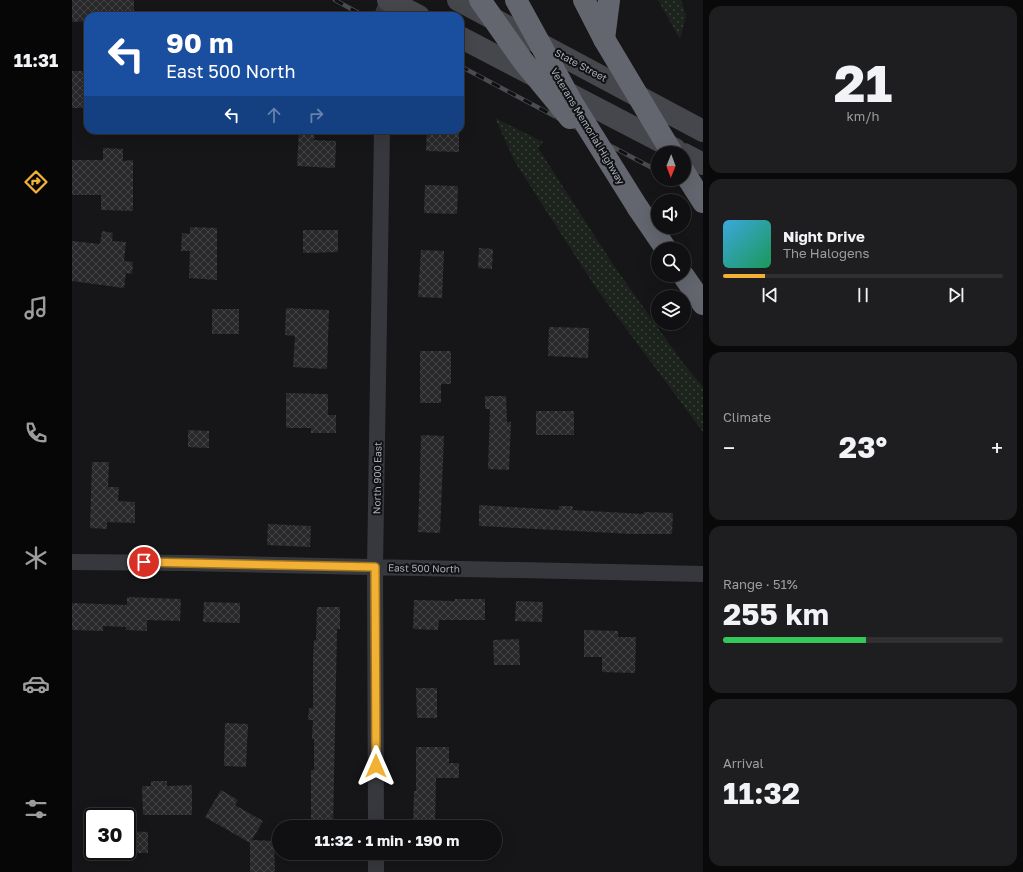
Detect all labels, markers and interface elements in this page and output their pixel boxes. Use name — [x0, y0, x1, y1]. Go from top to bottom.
text: 90 m — [166, 26, 233, 59]
icon: left — [100, 28, 152, 80]
street label: State Street — [553, 46, 609, 84]
text: 11:31 — [14, 49, 58, 71]
text: 21 — [834, 51, 892, 113]
text: East 500 North — [166, 60, 296, 82]
street label: Veterans Memorial Highway — [548, 66, 628, 187]
icon: left — [221, 104, 243, 126]
icon: ahead — [263, 104, 285, 126]
icon: right — [305, 104, 327, 126]
text: km/h — [846, 108, 880, 124]
north arrow — [651, 146, 691, 186]
map controls — [651, 146, 691, 330]
icon: directions — [22, 168, 50, 196]
button: sound — [651, 194, 691, 234]
text: Night Drive — [783, 227, 865, 245]
button: search — [651, 242, 691, 282]
text: The Halogens — [783, 245, 869, 261]
icon: previous — [759, 284, 781, 306]
icon: pause — [852, 284, 874, 306]
icon: next — [945, 284, 967, 306]
button: layers — [651, 290, 691, 330]
icon: music — [22, 294, 50, 322]
text: Climate — [723, 409, 771, 425]
icon: phone — [22, 419, 50, 447]
text: 23° — [839, 429, 887, 465]
text: − — [723, 434, 735, 461]
text: + — [991, 434, 1003, 461]
street label: North 900 East — [370, 442, 384, 514]
icon: climate — [22, 544, 50, 572]
pin — [127, 545, 161, 579]
icon: arrive — [133, 551, 155, 573]
street label: East 500 North — [388, 561, 460, 575]
text: Range · 51% — [723, 576, 798, 592]
text: 255 km — [723, 596, 829, 632]
icon: car — [22, 670, 50, 698]
position arrow — [355, 745, 397, 787]
text: Arrival — [723, 755, 764, 771]
text: 11:32 — [723, 775, 800, 811]
icon: filters — [22, 795, 50, 823]
speed limit sign: 30 — [84, 808, 136, 860]
text: 11:32 · 1 min · 190 m — [315, 831, 459, 849]

